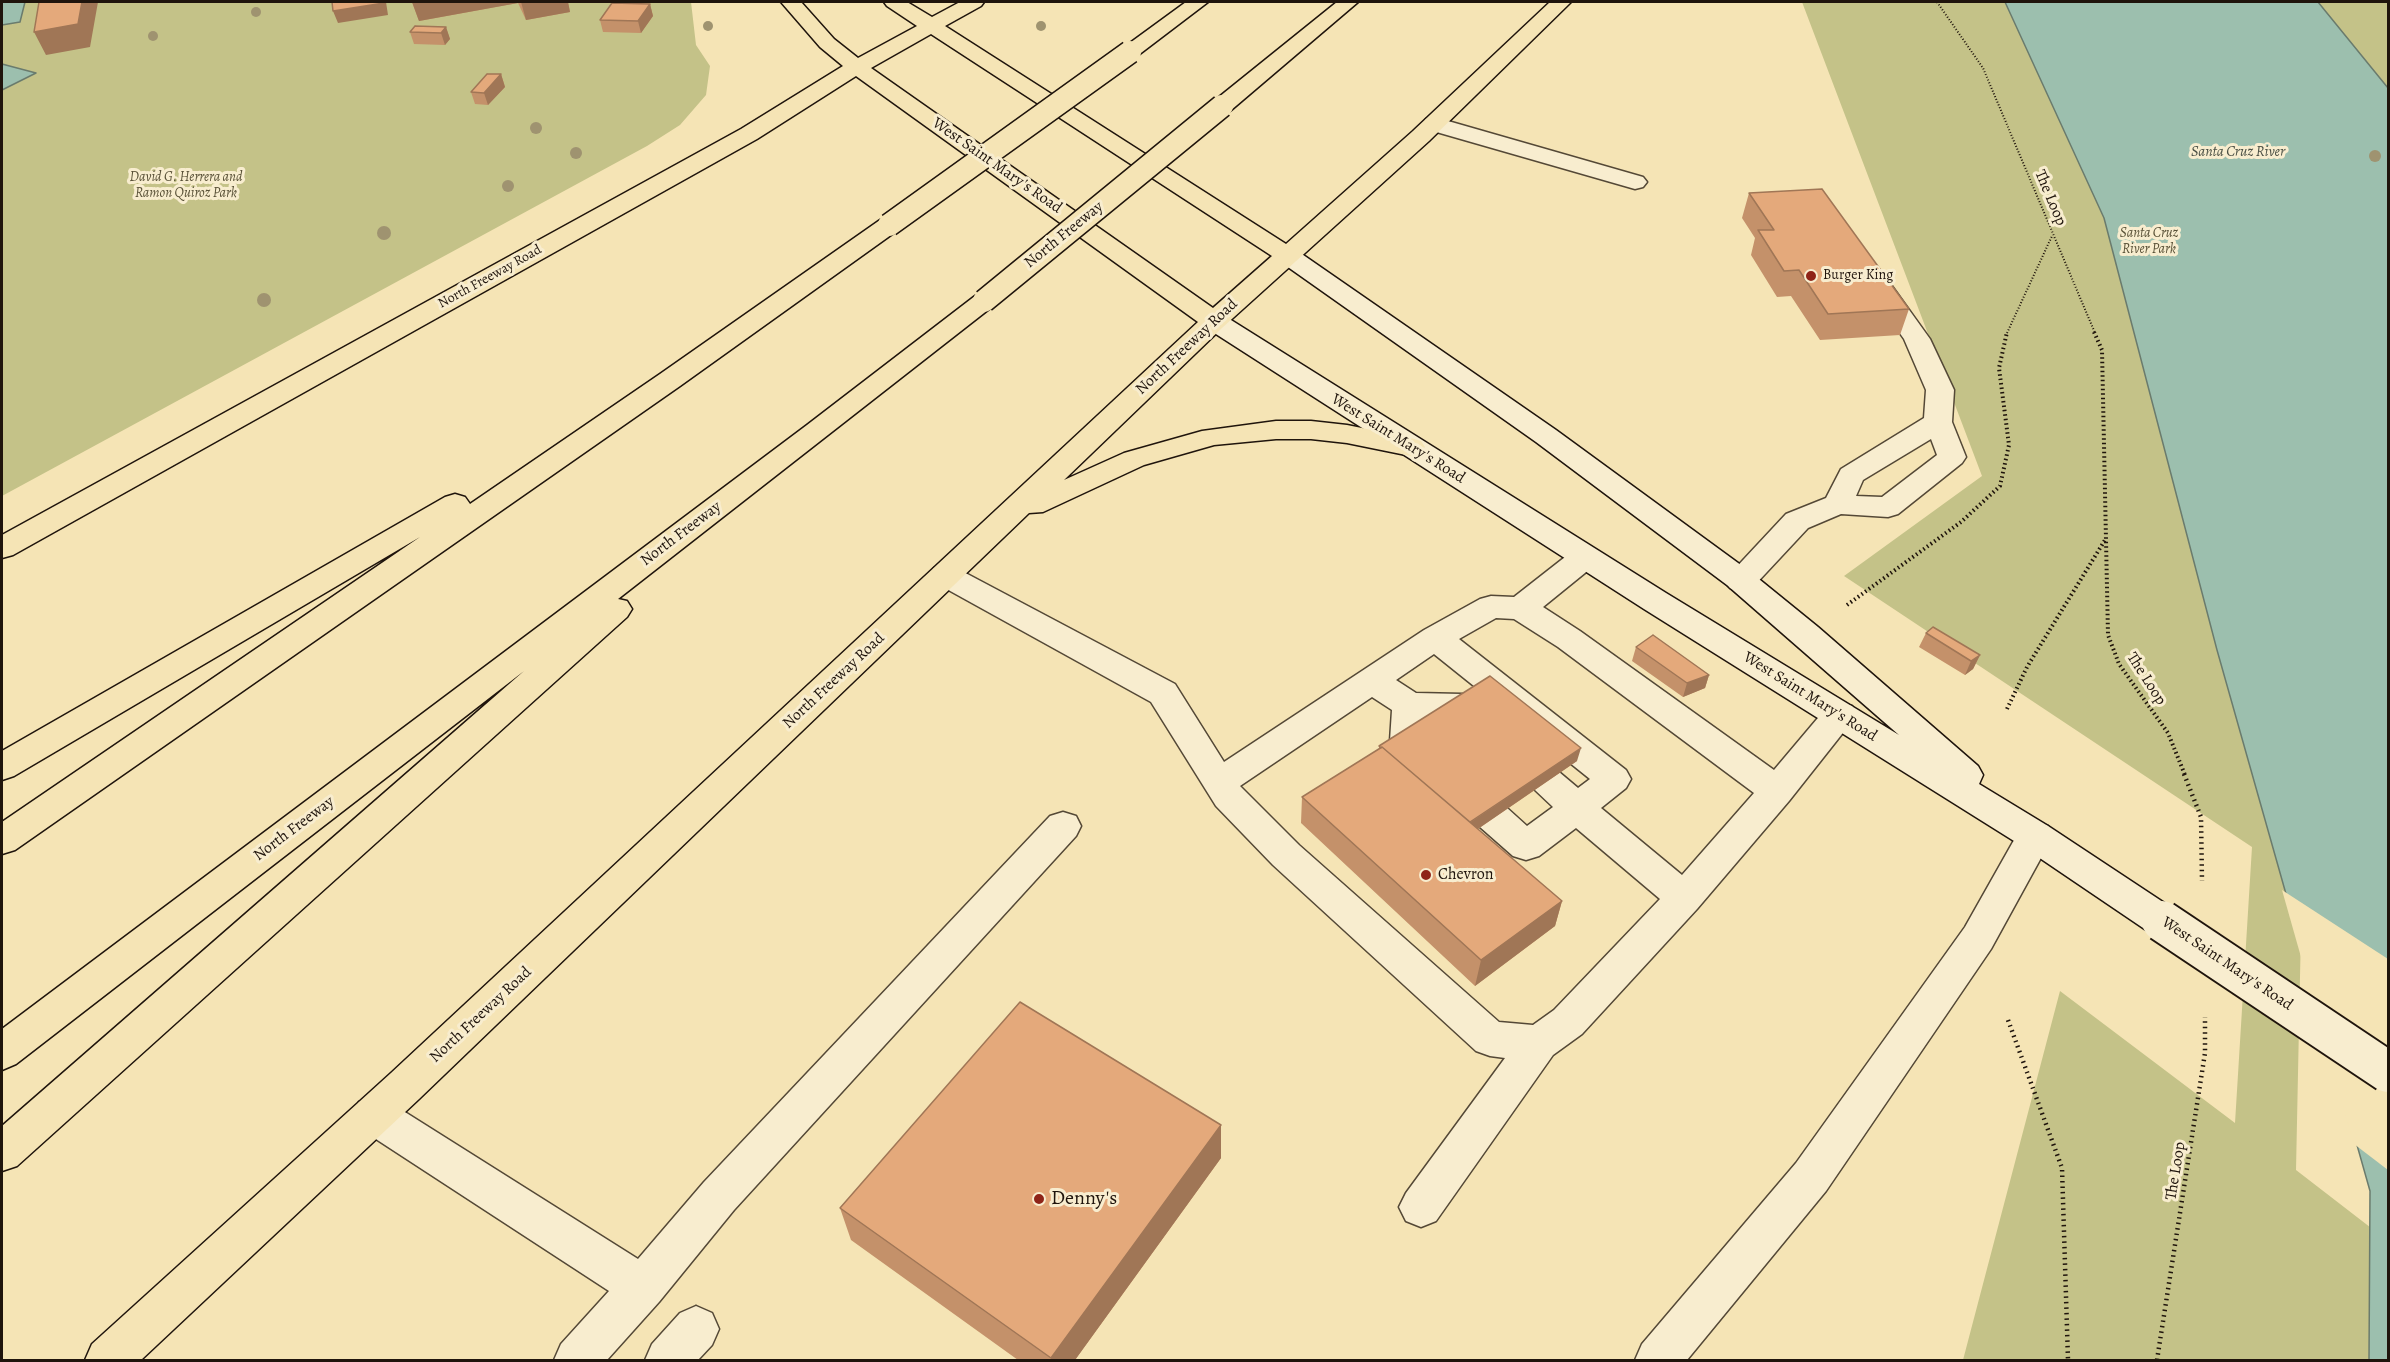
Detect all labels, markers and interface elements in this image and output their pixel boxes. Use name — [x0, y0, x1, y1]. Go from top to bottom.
street label: West Saint Mary's Road — [928, 114, 1066, 218]
water label: Santa Cruz River — [2191, 143, 2285, 161]
street label: The Loop — [2030, 167, 2070, 229]
park label: David G. Herrera and Ramon Quiroz Park — [130, 170, 242, 202]
street label: North Freeway — [1021, 197, 1107, 273]
park label: Santa Cruz River Park — [2120, 226, 2178, 258]
street label: North Freeway Road — [435, 242, 545, 312]
place label: Burger King — [1823, 268, 1893, 284]
marker: Burger King — [1804, 269, 1818, 283]
street label: North Freeway Road — [1132, 295, 1242, 399]
street label: West Saint Mary's Road — [1328, 390, 1468, 488]
street label: North Freeway — [637, 498, 725, 570]
street label: North Freeway Road — [779, 629, 889, 733]
street label: West Saint Mary's Road — [1740, 648, 1880, 746]
street label: The Loop — [2122, 649, 2170, 709]
street label: North Freeway — [250, 793, 338, 865]
place label: Chevron — [1438, 865, 1494, 885]
marker: Chevron — [1419, 868, 1433, 882]
street label: West Saint Mary's Road — [2158, 913, 2296, 1015]
street label: North Freeway Road — [426, 963, 536, 1067]
street label: The Loop — [2162, 1141, 2190, 1201]
place label: Denny's — [1051, 1187, 1117, 1211]
marker: Denny's — [1032, 1192, 1046, 1206]

